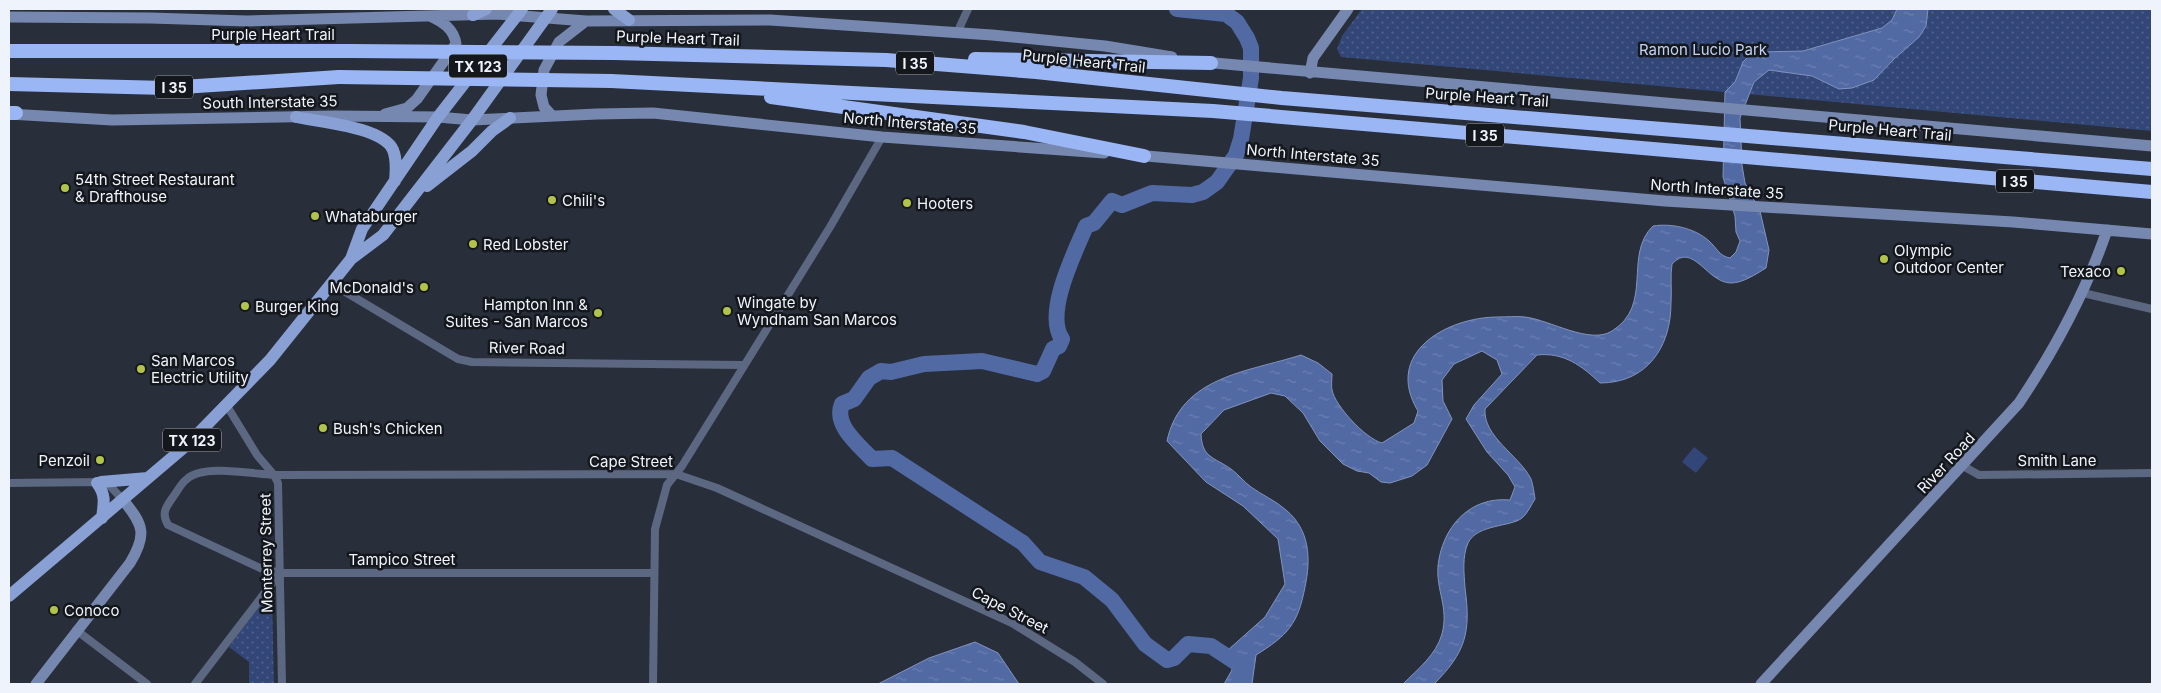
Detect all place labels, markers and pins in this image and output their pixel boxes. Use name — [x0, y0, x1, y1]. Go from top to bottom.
place label: 54th Street Restaurant & Drafthouse — [75, 170, 235, 206]
marker: 54th Street Restaurant & Drafthouse — [59, 182, 71, 194]
place label: Chili's — [562, 191, 605, 210]
marker: Chili's — [546, 194, 558, 206]
place label: Hooters — [917, 194, 973, 213]
marker: Hooters — [901, 197, 913, 209]
place label: Whataburger — [325, 207, 418, 226]
marker: Whataburger — [309, 210, 321, 222]
place label: Red Lobster — [483, 235, 569, 254]
marker: Red Lobster — [467, 238, 479, 250]
place label: Olympic Outdoor Center — [1894, 241, 2004, 277]
marker: Olympic Outdoor Center — [1878, 253, 1890, 265]
place label: Texaco — [2060, 262, 2111, 281]
marker: Texaco — [2115, 265, 2127, 277]
place label: McDonald's — [330, 278, 414, 297]
marker: McDonald's — [418, 281, 430, 293]
place label: Wingate by Wyndham San Marcos — [737, 293, 897, 329]
place label: Hampton Inn & Suites - San Marcos — [445, 295, 588, 331]
place label: Burger King — [255, 297, 339, 316]
marker: Burger King — [239, 300, 251, 312]
marker: Wingate by Wyndham San Marcos — [721, 305, 733, 317]
marker: Hampton Inn & Suites - San Marcos — [592, 307, 604, 319]
place label: San Marcos Electric Utility — [151, 351, 249, 387]
marker: San Marcos Electric Utility — [135, 363, 147, 375]
place label: Bush's Chicken — [333, 419, 443, 438]
marker: Bush's Chicken — [317, 422, 329, 434]
place label: Penzoil — [39, 451, 90, 470]
marker: Penzoil — [94, 454, 106, 466]
place label: Conoco — [64, 601, 119, 620]
marker: Conoco — [48, 604, 60, 616]

